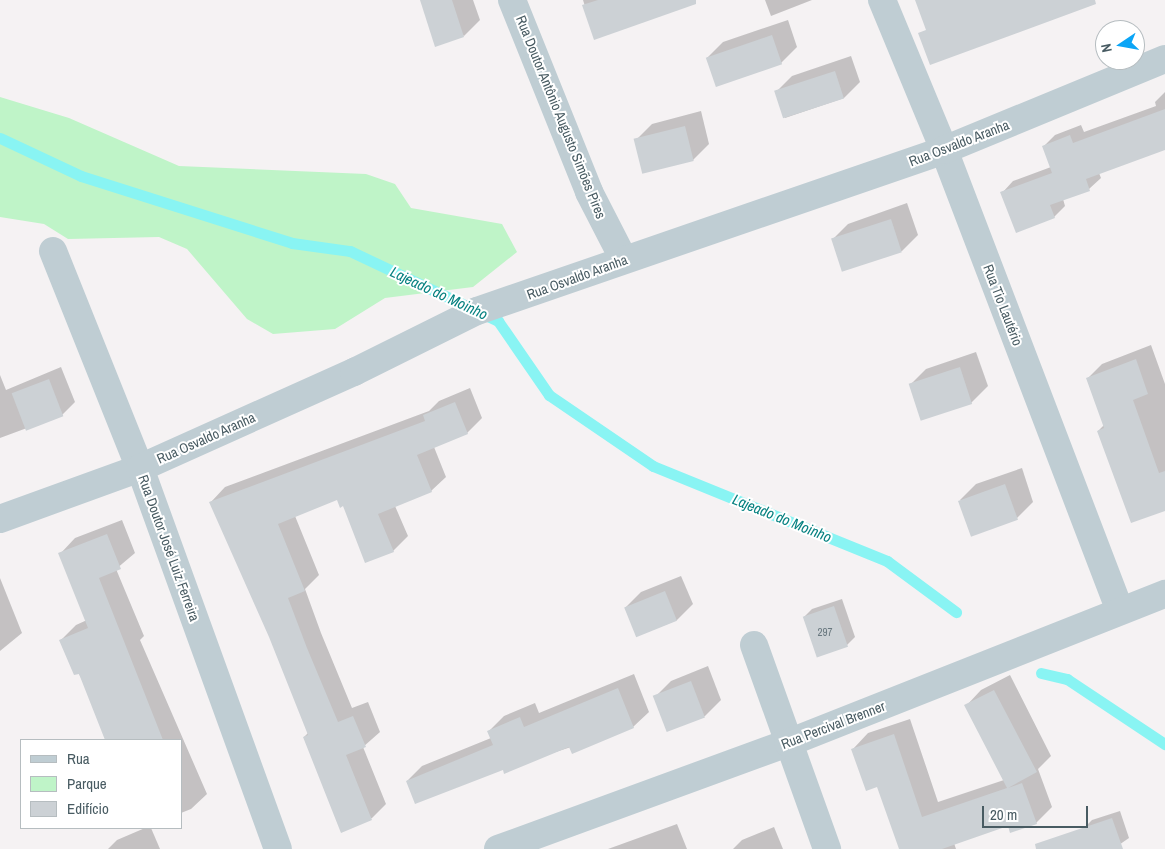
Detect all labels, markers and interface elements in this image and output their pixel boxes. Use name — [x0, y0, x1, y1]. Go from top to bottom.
street label: Rua Doutor Antônio Augusto Simões Pires — [512, 12, 610, 222]
north arrow — [1095, 20, 1145, 70]
text: N — [1097, 42, 1116, 54]
street label: Rua Osvaldo Aranha — [906, 116, 1012, 170]
street label: Rua Osvaldo Aranha — [524, 251, 630, 303]
street label: Rua Tio Lautério — [980, 262, 1026, 348]
water label: Lajeado do Moinho — [387, 263, 491, 323]
street label: Rua Osvaldo Aranha — [154, 409, 258, 467]
street label: Rua Doutor José Luiz Ferreira — [135, 473, 203, 623]
water label: Lajeado do Moinho — [730, 490, 834, 546]
house number: 297 — [817, 625, 833, 639]
street label: Rua Percival Brenner — [779, 697, 887, 753]
legend — [20, 739, 182, 829]
text: Rua — [67, 748, 90, 769]
text: Parque — [67, 773, 107, 794]
scale bar — [985, 796, 1091, 828]
text: Edifício — [67, 798, 109, 819]
text: 20 m — [990, 804, 1017, 825]

